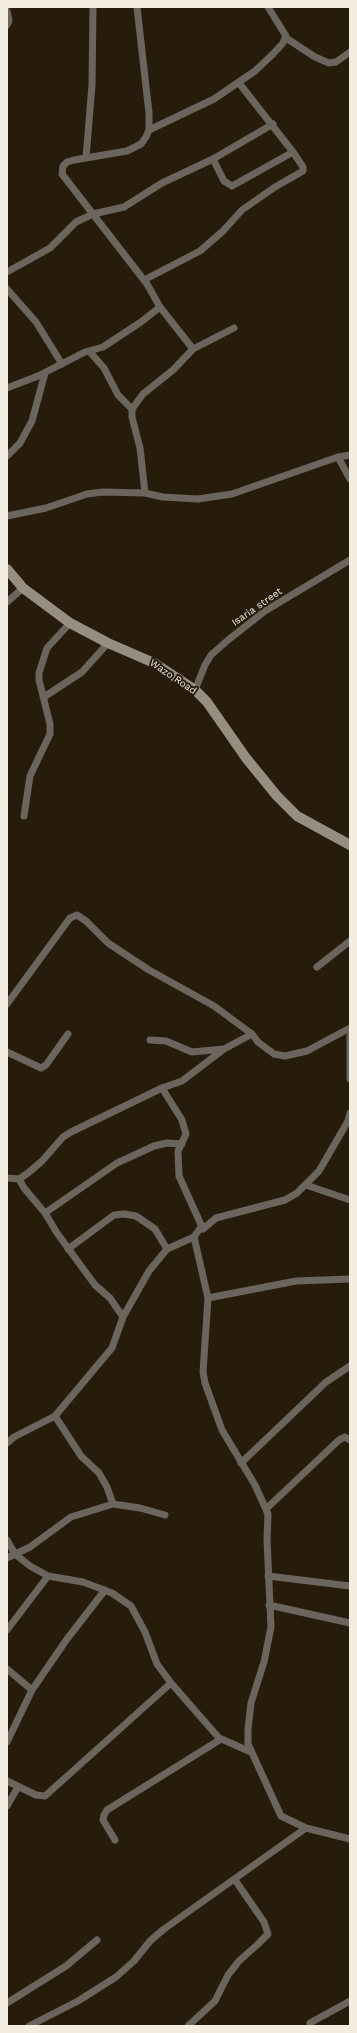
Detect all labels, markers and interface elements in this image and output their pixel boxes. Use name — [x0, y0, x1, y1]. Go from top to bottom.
street label: Isaria street — [230, 585, 284, 629]
street label: Wazo Road — [147, 657, 199, 697]

